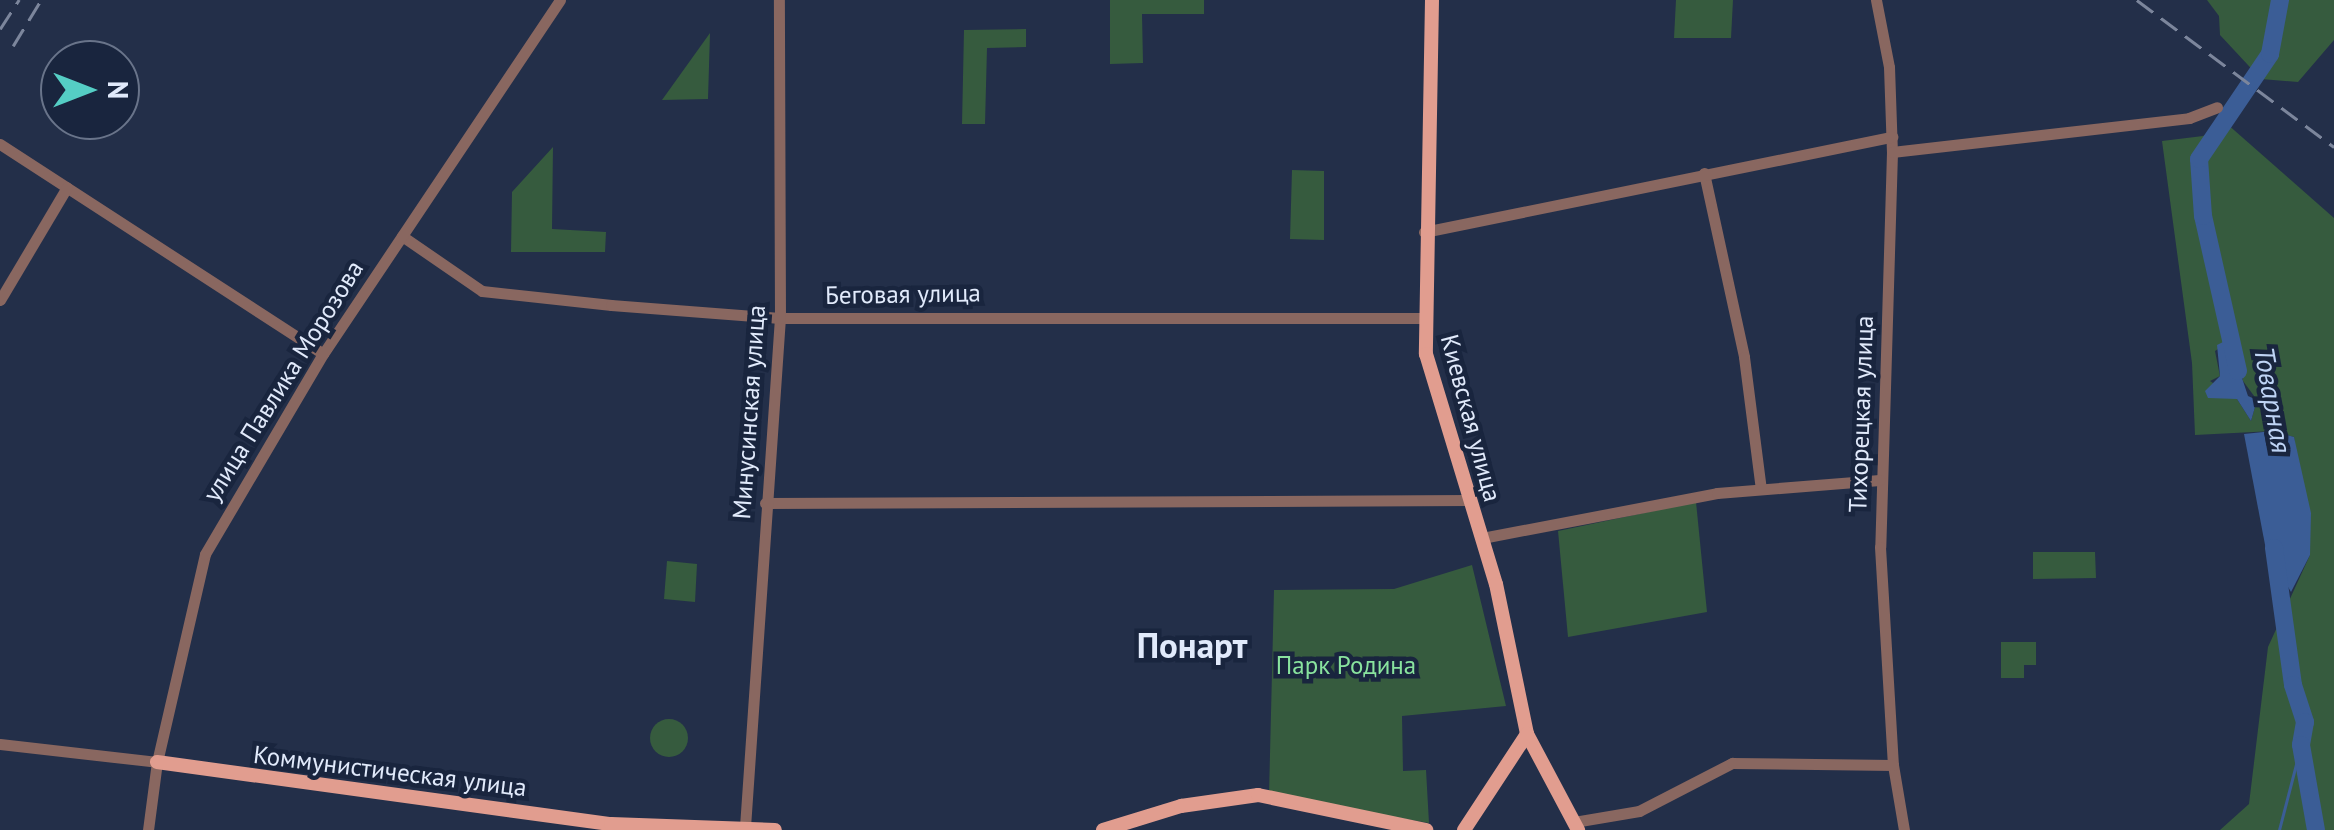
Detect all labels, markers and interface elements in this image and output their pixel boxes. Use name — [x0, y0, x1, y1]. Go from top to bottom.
north arrow — [40, 40, 140, 140]
text: N — [100, 81, 137, 99]
street label: улица Павлика Морозова — [197, 255, 369, 507]
street label: Беговая улица — [825, 278, 981, 310]
street label: Минусинская улица — [727, 304, 771, 520]
street label: Тихорецкая улица — [1843, 315, 1879, 513]
street label: Киевская улица — [1434, 331, 1508, 505]
water label: Товарная — [2247, 344, 2299, 456]
district label: Понарт — [1137, 624, 1247, 666]
park label: Парк Родина — [1276, 650, 1416, 680]
street label: Коммунистическая улица — [252, 739, 528, 803]

